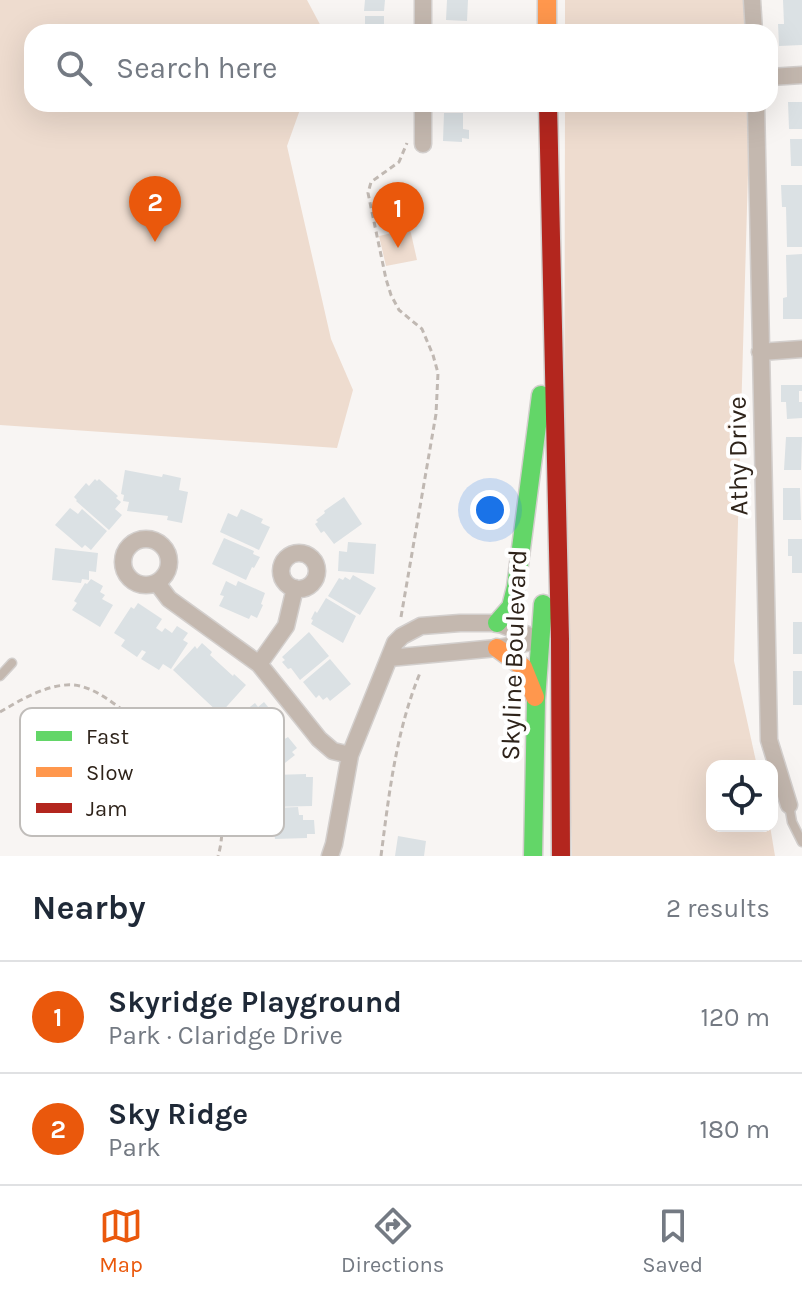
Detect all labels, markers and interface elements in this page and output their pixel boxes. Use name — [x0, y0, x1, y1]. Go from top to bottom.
search box — [24, 24, 778, 112]
icon: search — [52, 46, 96, 90]
text: Search here — [116, 50, 277, 86]
pin: 2 — [129, 176, 181, 242]
pin: 1 — [372, 182, 424, 248]
street label: Athy Drive — [721, 396, 755, 516]
your location — [470, 490, 510, 530]
street label: Skyline Boulevard — [495, 549, 533, 761]
legend — [20, 708, 284, 836]
text: Fast — [86, 724, 129, 750]
text: Slow — [86, 760, 133, 786]
map controls — [706, 760, 778, 832]
button: locate — [706, 760, 778, 832]
text: Jam — [86, 796, 128, 822]
text: Nearby — [32, 888, 146, 928]
text: 2 results — [666, 893, 770, 924]
text: Skyridge Playground — [108, 984, 402, 1020]
text: 1 — [53, 1002, 63, 1033]
text: 120 m — [700, 1002, 770, 1033]
text: Park · Claridge Drive — [108, 1020, 343, 1051]
text: Sky Ridge — [108, 1096, 248, 1132]
text: 2 — [50, 1114, 66, 1145]
text: 180 m — [700, 1114, 770, 1145]
text: Park — [108, 1132, 161, 1163]
tab: Map — [99, 1204, 143, 1278]
tab: Directions — [341, 1204, 444, 1278]
tab: Saved — [642, 1204, 703, 1278]

